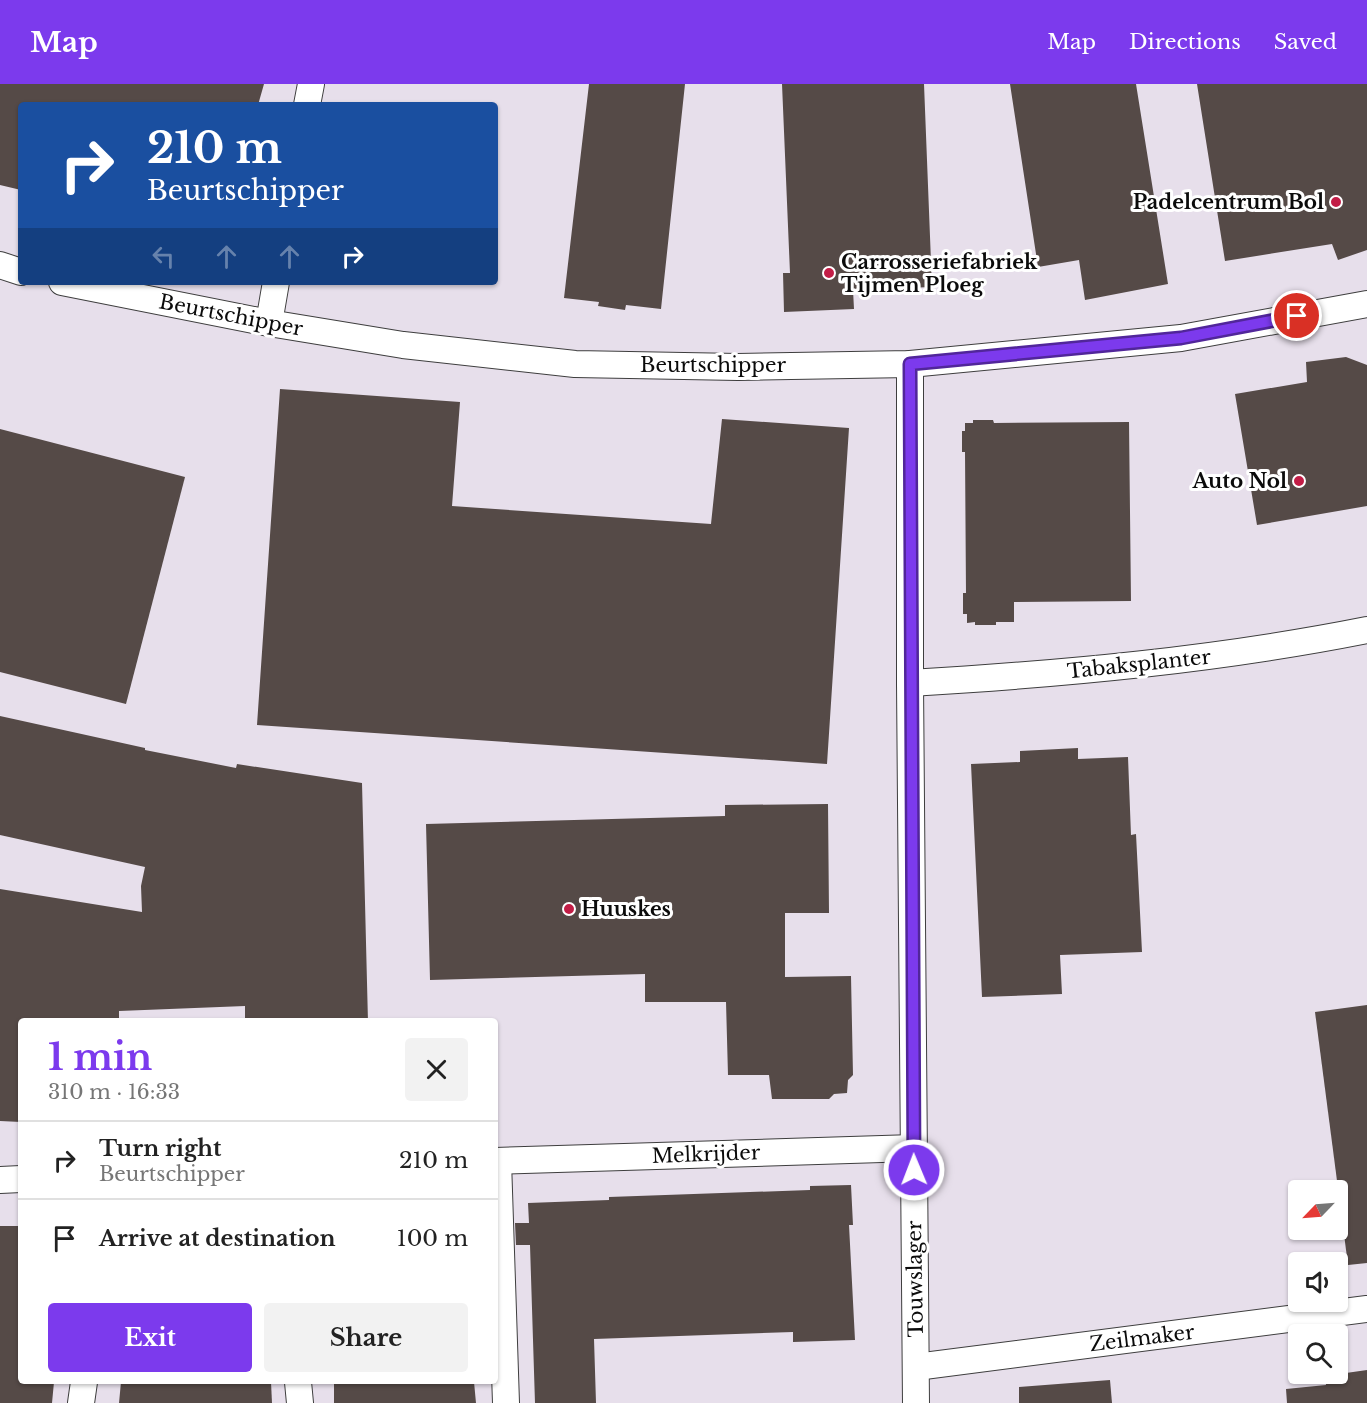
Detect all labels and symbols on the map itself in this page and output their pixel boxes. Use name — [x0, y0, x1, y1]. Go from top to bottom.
place label: Padelcentrum Bol — [1133, 190, 1324, 214]
marker: Padelcentrum Bol — [1329, 195, 1343, 209]
place label: Carrosseriefabriek Tijmen Ploeg — [841, 250, 1038, 297]
marker: Carrosseriefabriek Tijmen Ploeg — [822, 266, 836, 280]
street label: Beurtschipper — [157, 289, 305, 341]
pin — [1271, 290, 1322, 341]
street label: Beurtschipper — [640, 353, 786, 377]
place label: Auto Nol — [1191, 469, 1287, 493]
marker: Auto Nol — [1292, 474, 1306, 488]
street label: Tabaksplanter — [1066, 644, 1212, 683]
place label: Huuskes — [581, 897, 671, 921]
marker: Huuskes — [562, 902, 576, 916]
position arrow — [882, 1138, 946, 1202]
street label: Melkrijder — [651, 1140, 761, 1168]
north arrow — [1288, 1180, 1348, 1240]
street label: Touwslager — [902, 1220, 928, 1338]
street label: Zeilmaker — [1088, 1320, 1196, 1356]

